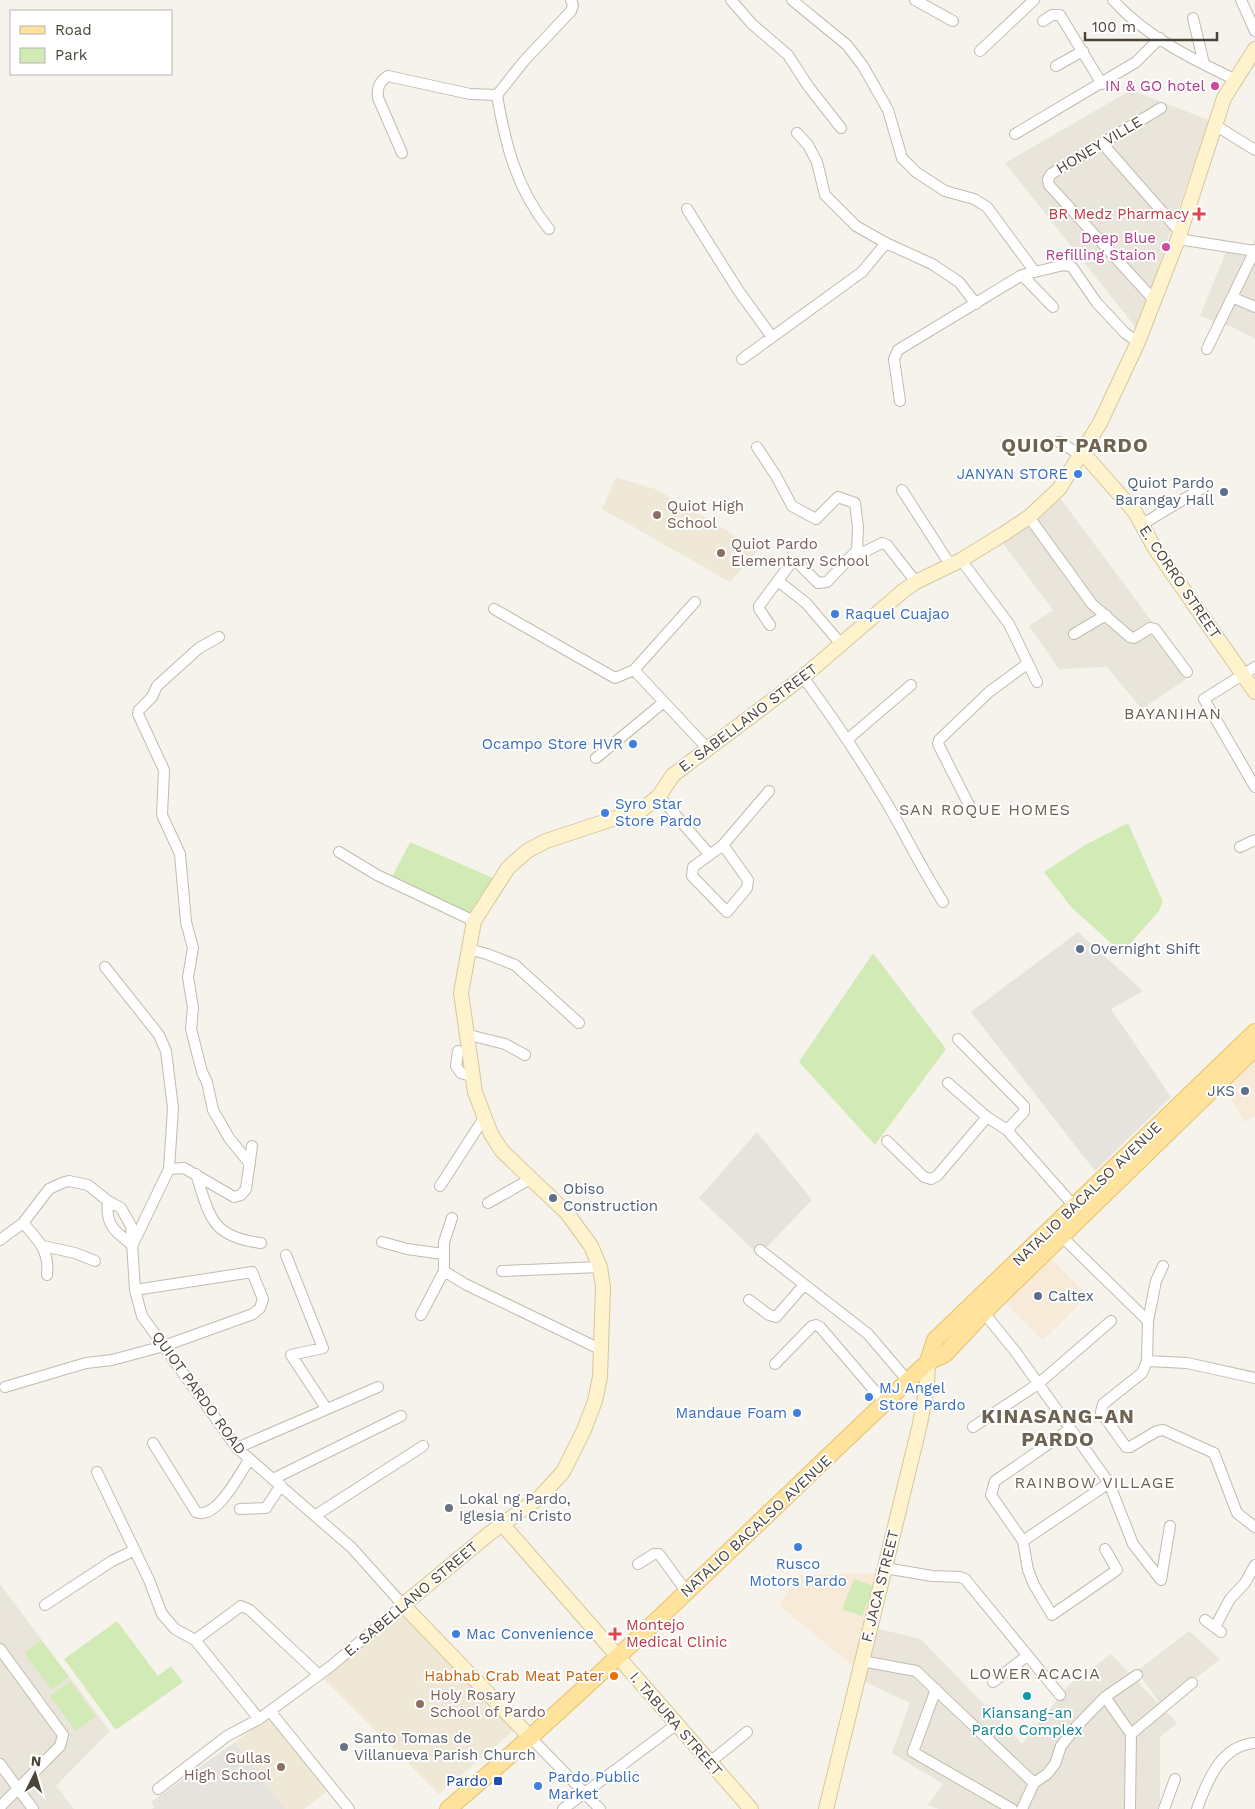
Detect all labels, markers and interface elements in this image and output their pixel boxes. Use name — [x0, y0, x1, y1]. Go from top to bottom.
legend — [10, 10, 172, 75]
scale bar — [1085, 10, 1218, 42]
text: 100 m — [1092, 18, 1136, 36]
text: Road — [55, 21, 92, 39]
text: Park — [55, 46, 88, 64]
place label: IN & GO hotel — [1105, 77, 1205, 95]
marker: IN & GO hotel — [1209, 80, 1221, 92]
street label: HONEY VILLE — [1053, 112, 1145, 178]
place label: BR Medz Pharmacy — [1049, 205, 1189, 223]
marker: BR Medz Pharmacy — [1193, 208, 1205, 220]
place label: Deep Blue Refilling Staion — [1046, 229, 1156, 264]
marker: Deep Blue Refilling Staion — [1160, 241, 1172, 253]
district label: QUIOT PARDO — [1001, 433, 1149, 457]
place label: JANYAN STORE — [957, 465, 1068, 483]
marker: JANYAN STORE — [1072, 468, 1084, 480]
place label: Quiot Pardo Barangay Hall — [1115, 474, 1214, 509]
marker: Quiot Pardo Barangay Hall — [1218, 486, 1230, 498]
place label: Quiot High School — [667, 497, 744, 532]
marker: Quiot High School — [651, 509, 663, 521]
street label: E. CORRO STREET — [1135, 522, 1225, 642]
place label: Quiot Pardo Elementary School — [731, 535, 870, 570]
marker: Quiot Pardo Elementary School — [715, 547, 727, 559]
place label: Raquel Cuajao — [845, 605, 949, 623]
marker: Raquel Cuajao — [829, 608, 841, 620]
street label: E. SABELLANO STREET — [675, 660, 821, 776]
district label: BAYANIHAN — [1124, 704, 1222, 723]
place label: Ocampo Store HVR — [482, 735, 623, 753]
marker: Ocampo Store HVR — [627, 738, 639, 750]
place label: Syro Star Store Pardo — [615, 795, 701, 830]
district label: SAN ROQUE HOMES — [899, 800, 1071, 819]
marker: Syro Star Store Pardo — [599, 807, 611, 819]
place label: Overnight Shift — [1090, 940, 1201, 958]
marker: Overnight Shift — [1074, 943, 1086, 955]
place label: JKS — [1207, 1082, 1235, 1100]
marker: JKS — [1239, 1085, 1251, 1097]
street label: NATALIO BACALSO AVENUE — [1009, 1118, 1165, 1270]
place label: Obiso Construction — [563, 1180, 658, 1215]
marker: Obiso Construction — [547, 1192, 559, 1204]
place label: Caltex — [1048, 1287, 1094, 1305]
marker: Caltex — [1032, 1290, 1044, 1302]
street label: QUIOT PARDO ROAD — [148, 1328, 250, 1458]
place label: MJ Angel Store Pardo — [879, 1379, 965, 1414]
marker: MJ Angel Store Pardo — [863, 1391, 875, 1403]
place label: Mandaue Foam — [675, 1404, 787, 1422]
district label: KINASANG-AN PARDO — [981, 1404, 1135, 1451]
marker: Mandaue Foam — [791, 1407, 803, 1419]
street label: NATALIO BACALSO AVENUE — [677, 1451, 835, 1601]
district label: RAINBOW VILLAGE — [1014, 1473, 1176, 1492]
place label: Lokal ng Pardo, Iglesia ni Cristo — [459, 1490, 572, 1525]
marker: Lokal ng Pardo, Iglesia ni Cristo — [443, 1502, 455, 1514]
street label: F. JACA STREET — [857, 1528, 903, 1644]
street label: E. SABELLANO STREET — [340, 1538, 482, 1660]
marker: Rusco Motors Pardo — [792, 1541, 804, 1553]
place label: Rusco Motors Pardo — [749, 1555, 847, 1590]
place label: Montejo Medical Clinic — [626, 1616, 727, 1651]
place label: Mac Convenience — [466, 1625, 594, 1643]
marker: Montejo Medical Clinic — [608, 1627, 622, 1641]
marker: Mac Convenience — [450, 1628, 462, 1640]
district label: LOWER ACACIA — [969, 1664, 1101, 1683]
place label: Habhab Crab Meat Pater — [424, 1667, 604, 1685]
street label: I. TABURA STREET — [626, 1668, 726, 1780]
marker: Habhab Crab Meat Pater — [608, 1670, 620, 1682]
place label: Holy Rosary School of Pardo — [430, 1686, 546, 1721]
marker: Kiansang-an Pardo Complex — [1021, 1690, 1033, 1702]
marker: Holy Rosary School of Pardo — [414, 1698, 426, 1710]
place label: Kiansang-an Pardo Complex — [972, 1704, 1083, 1739]
place label: Santo Tomas de Villanueva Parish Church — [354, 1729, 536, 1764]
marker: Santo Tomas de Villanueva Parish Church — [338, 1741, 350, 1753]
north arrow — [10, 1749, 60, 1799]
place label: Gullas High School — [184, 1749, 271, 1784]
text: N — [30, 1753, 42, 1769]
marker: Gullas High School — [275, 1761, 287, 1773]
place label: Pardo Public Market — [548, 1768, 640, 1803]
place label: Pardo — [446, 1772, 488, 1790]
marker: Pardo — [492, 1775, 504, 1787]
marker: Pardo Public Market — [532, 1780, 544, 1792]

